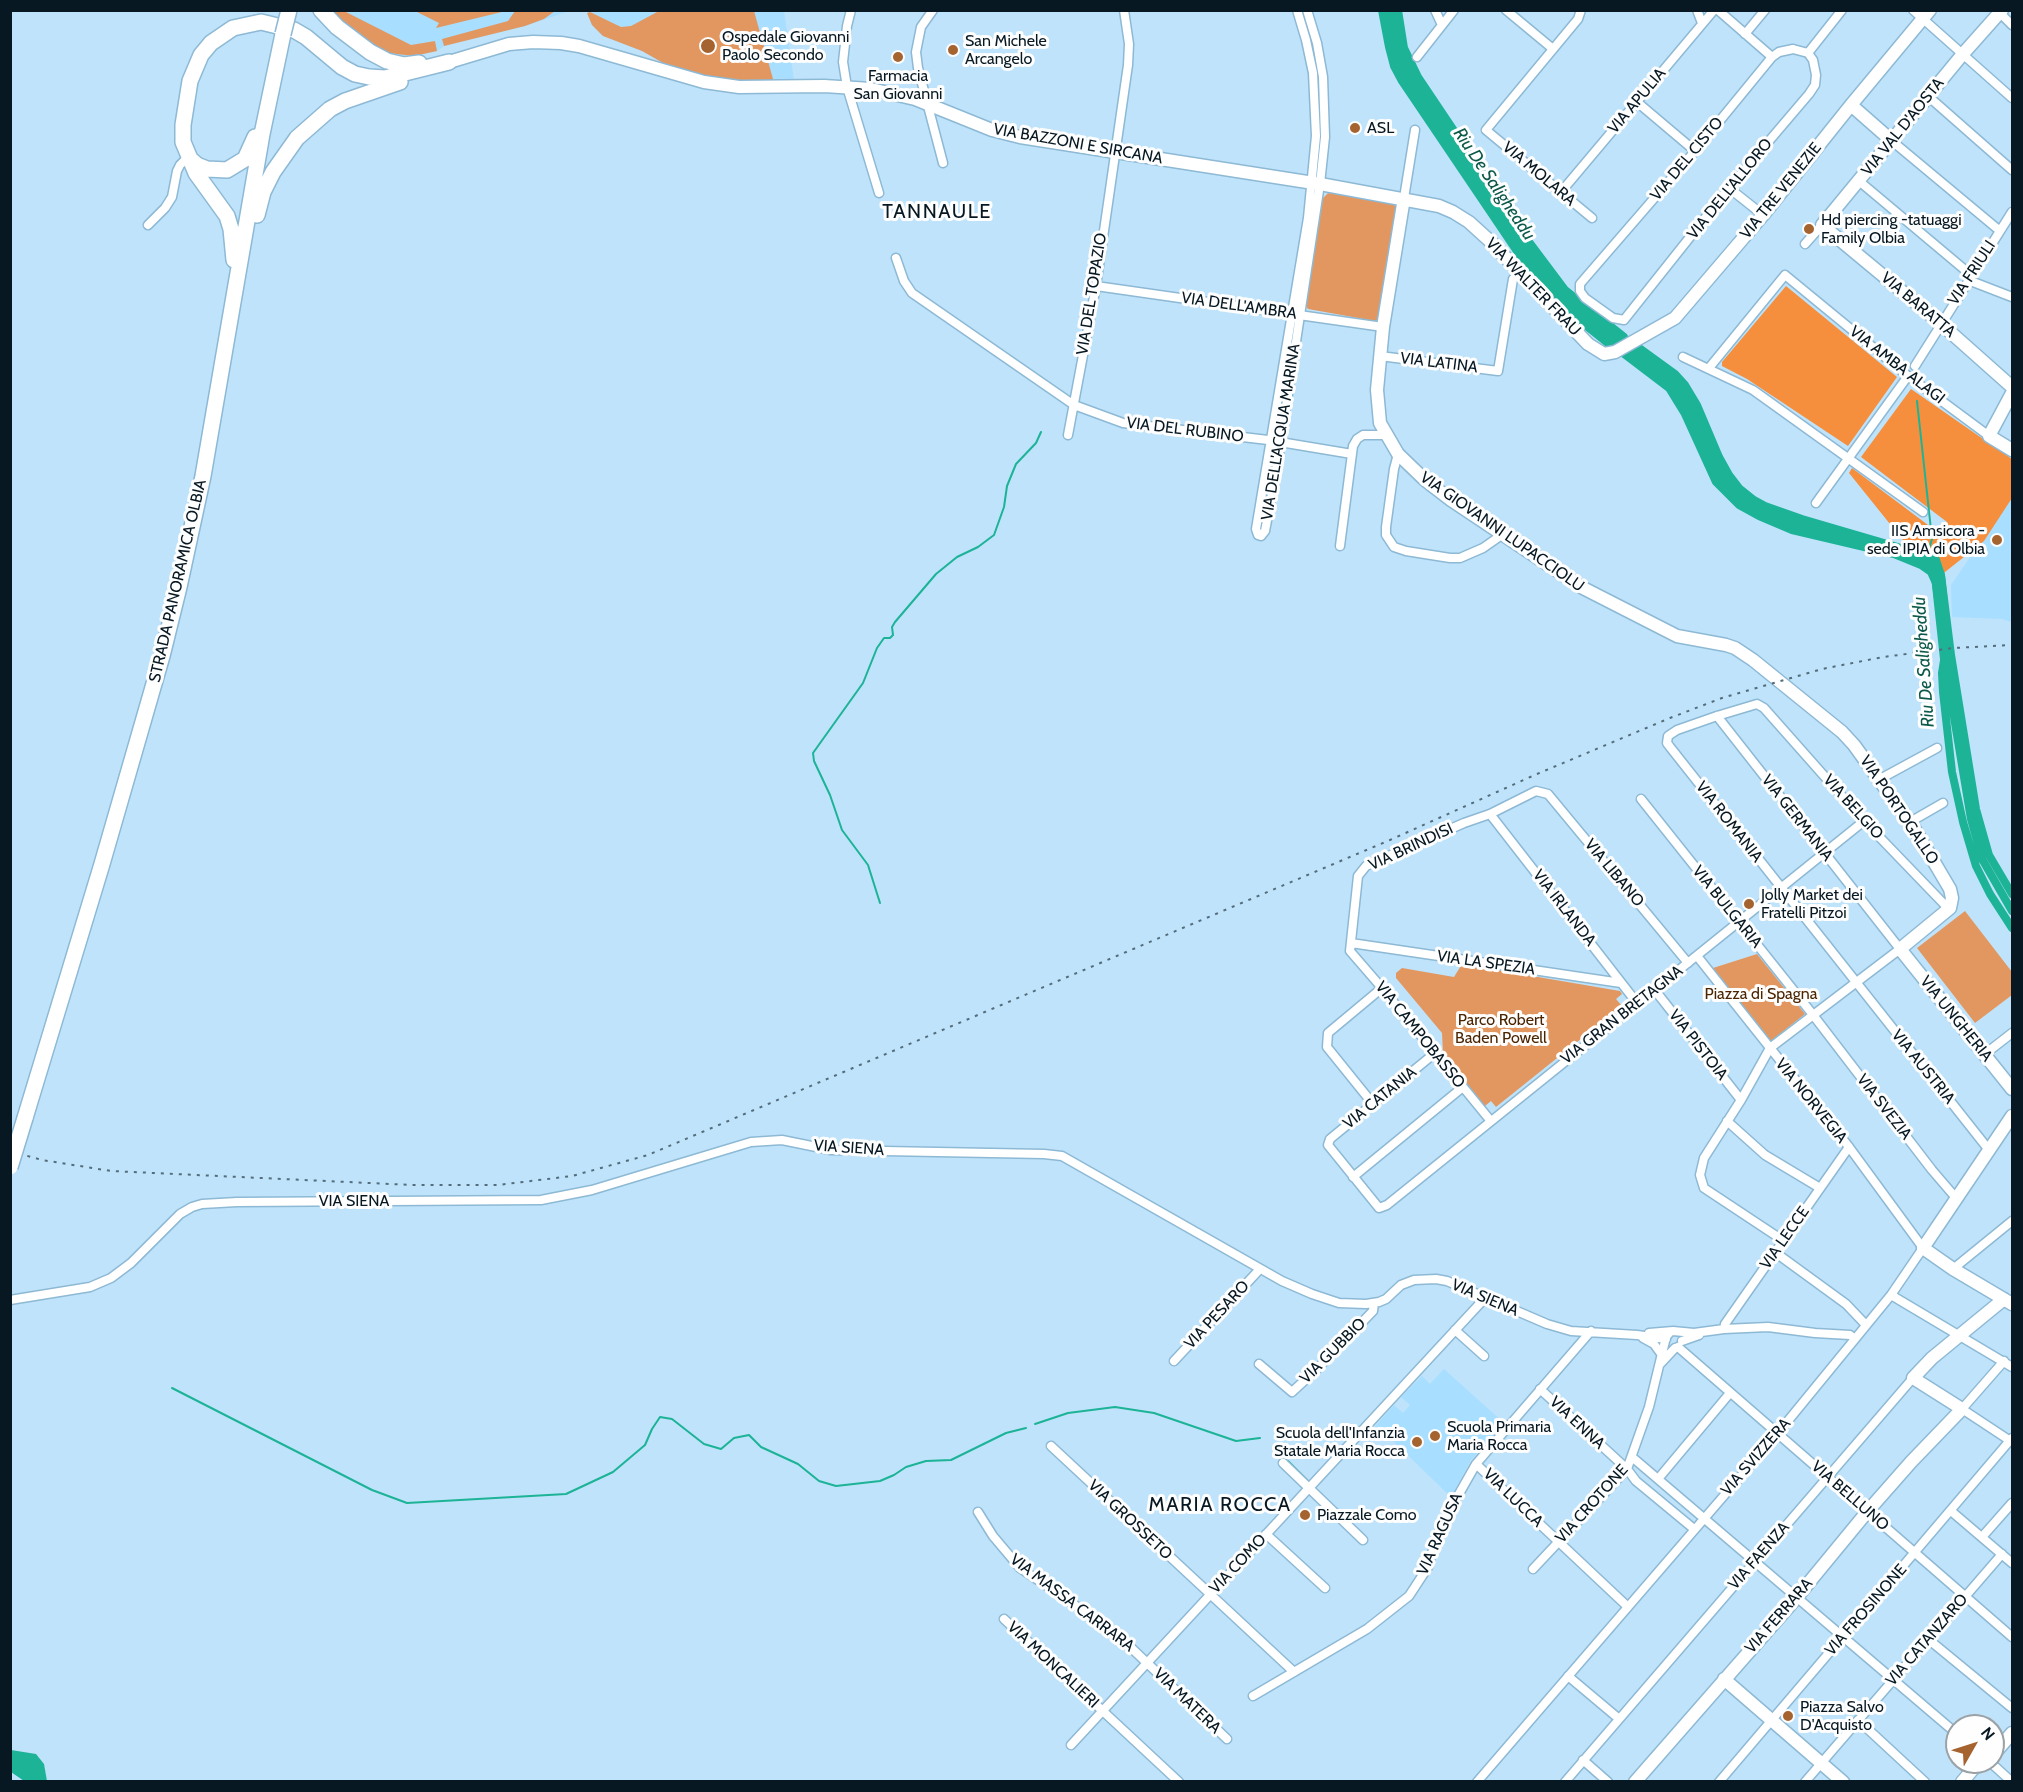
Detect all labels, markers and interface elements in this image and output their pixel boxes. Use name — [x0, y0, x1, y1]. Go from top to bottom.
place label: Ospedale Giovanni Paolo Secondo — [722, 27, 849, 65]
place label: San Michele Arcangelo — [965, 31, 1047, 69]
marker: Ospedale Giovanni Paolo Secondo — [699, 37, 717, 55]
marker: San Michele Arcangelo — [946, 43, 960, 57]
marker: Farmacia San Giovanni — [891, 50, 905, 64]
street label: VIA APULIA — [1604, 64, 1670, 138]
place label: Farmacia San Giovanni — [853, 66, 943, 104]
street label: VIA VAL D'AOSTA — [1858, 74, 1948, 180]
street label: VIA DEL CISTO — [1646, 113, 1728, 205]
place label: ASL — [1367, 118, 1394, 138]
street label: VIA BAZZONI E SIRCANA — [992, 120, 1164, 168]
marker: ASL — [1348, 121, 1362, 135]
water label: Riu De Saligheddu — [1448, 124, 1540, 244]
street label: VIA DELL'ALLORO — [1683, 135, 1777, 243]
street label: VIA MOLARA — [1498, 138, 1580, 210]
street label: VIA TRE VENEZIE — [1736, 139, 1826, 243]
district label: TANNAULE — [882, 200, 992, 224]
place label: Hd piercing -tatuaggi Family Olbia — [1821, 210, 1962, 248]
marker: Hd piercing -tatuaggi Family Olbia — [1802, 222, 1816, 236]
street label: VIA DEL TOPAZIO — [1073, 232, 1111, 356]
street label: VIA WALTER FRAU — [1481, 234, 1585, 340]
street label: VIA FRIULI — [1944, 237, 2000, 309]
street label: VIA BARATTA — [1877, 268, 1959, 342]
street label: VIA DELL'AMBRA — [1180, 288, 1298, 324]
street label: VIA AMBA ALAGI — [1846, 322, 1948, 408]
street label: VIA DELL'ACQUA MARINA — [1258, 342, 1304, 522]
street label: VIA LATINA — [1399, 349, 1479, 377]
street label: VIA DEL RUBINO — [1125, 413, 1245, 447]
street label: VIA GIOVANNI LUPACCIOLU — [1416, 468, 1588, 596]
street label: STRADA PANORAMICA OLBIA — [145, 478, 211, 684]
place label: IIS Amsicora - sede IPIA di Olbia — [1867, 521, 1985, 559]
marker: IIS Amsicora - sede IPIA di Olbia — [1990, 533, 2004, 547]
water label: Riu De Saligheddu — [1909, 596, 1939, 728]
street label: VIA PORTOGALLO — [1855, 752, 1943, 868]
street label: VIA GERMANIA — [1757, 771, 1837, 865]
street label: VIA BELGIO — [1819, 771, 1887, 843]
street label: VIA ROMANIA — [1692, 778, 1766, 866]
street label: VIA BRINDISI — [1366, 819, 1456, 875]
street label: VIA LIBANO — [1580, 835, 1648, 911]
street label: VIA BULGARIA — [1688, 862, 1766, 952]
street label: VIA IRLANDA — [1528, 866, 1600, 950]
place label: Jolly Market dei Fratelli Pitzoi — [1761, 885, 1863, 923]
marker: Jolly Market dei Fratelli Pitzoi — [1742, 897, 1756, 911]
street label: VIA LA SPEZIA — [1436, 947, 1536, 979]
street label: VIA GRAN BRETAGNA — [1557, 961, 1687, 1069]
street label: VIA UNGHERIA — [1916, 972, 1996, 1066]
street label: VIA CAMPOBASSO — [1371, 978, 1469, 1092]
park label: Piazza di Spagna — [1705, 984, 1817, 1004]
street label: VIA PISTOIA — [1664, 1006, 1732, 1084]
park label: Parco Robert Baden Powell — [1455, 1010, 1547, 1048]
street label: VIA AUSTRIA — [1887, 1026, 1959, 1108]
street label: VIA NORVEGIA — [1771, 1055, 1851, 1147]
street label: VIA CATANIA — [1339, 1063, 1421, 1133]
street label: VIA SVEZIA — [1852, 1070, 1916, 1144]
street label: VIA SIENA — [813, 1136, 885, 1160]
street label: VIA SIENA — [319, 1191, 389, 1211]
street label: VIA LECCE — [1756, 1203, 1814, 1273]
street label: VIA SIENA — [1449, 1275, 1521, 1321]
street label: VIA PESARO — [1180, 1277, 1254, 1353]
street label: VIA GUBBIO — [1296, 1314, 1370, 1388]
street label: VIA ENNA — [1545, 1393, 1609, 1453]
street label: VIA SVIZZERA — [1717, 1414, 1795, 1500]
place label: Scuola Primaria Maria Rocca — [1447, 1417, 1551, 1455]
place label: Scuola dell'Infanzia Statale Maria Rocca — [1274, 1423, 1405, 1461]
marker: Scuola Primaria Maria Rocca — [1428, 1429, 1442, 1443]
marker: Scuola dell'Infanzia Statale Maria Rocca — [1410, 1435, 1424, 1449]
street label: VIA BELLUNO — [1807, 1457, 1893, 1535]
street label: VIA CROTONE — [1552, 1461, 1632, 1547]
street label: VIA LUCCA — [1479, 1465, 1547, 1531]
street label: VIA GROSSETO — [1084, 1476, 1176, 1564]
street label: VIA RAGUSA — [1413, 1490, 1467, 1578]
district label: MARIA ROCCA — [1148, 1493, 1292, 1517]
place label: Piazzale Como — [1317, 1505, 1417, 1525]
marker: Piazzale Como — [1298, 1508, 1312, 1522]
street label: VIA FAENZA — [1724, 1518, 1794, 1594]
street label: VIA COMO — [1206, 1530, 1270, 1598]
street label: VIA MASSA CARRARA — [1006, 1550, 1138, 1656]
street label: VIA FROSINONE — [1821, 1560, 1911, 1660]
street label: VIA FERRARA — [1741, 1575, 1817, 1657]
street label: VIA CATANZARO — [1882, 1590, 1972, 1690]
street label: VIA MONCALIERI — [1003, 1618, 1103, 1712]
street label: VIA MATERA — [1149, 1664, 1225, 1738]
place label: Piazza Salvo D'Acquisto — [1800, 1697, 1884, 1735]
marker: Piazza Salvo D'Acquisto — [1781, 1709, 1795, 1723]
north arrow — [1945, 1714, 2005, 1774]
text: N — [1977, 1723, 1999, 1744]

